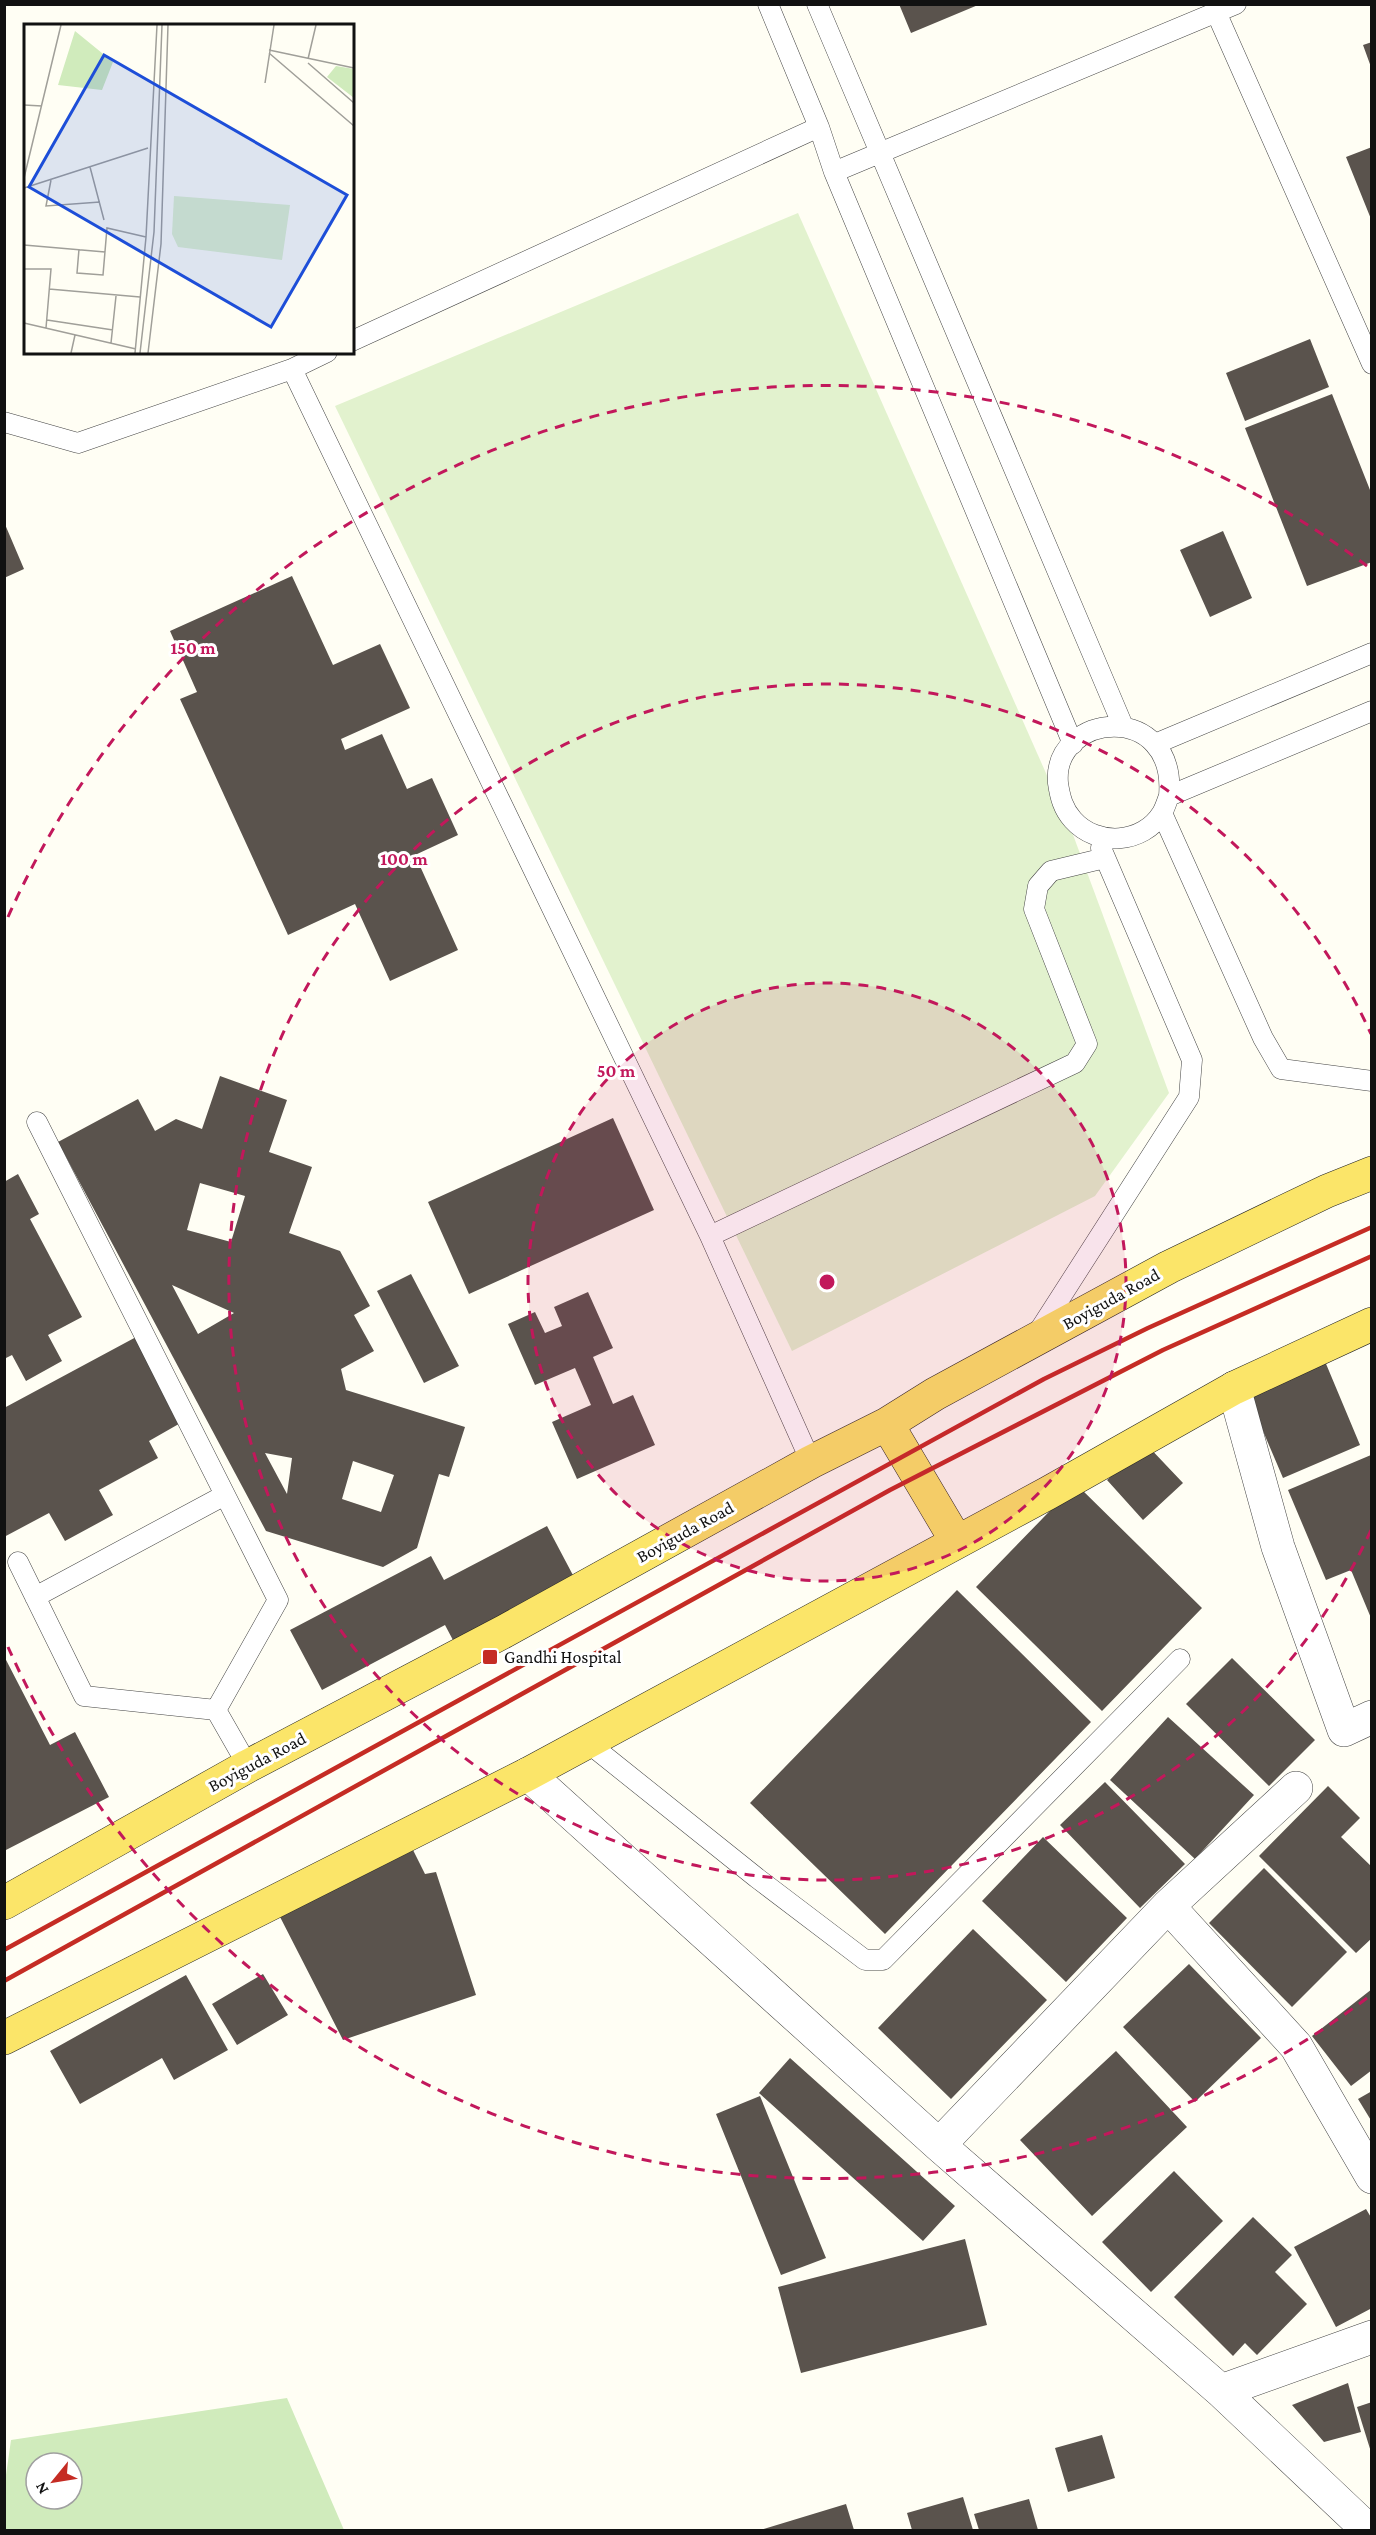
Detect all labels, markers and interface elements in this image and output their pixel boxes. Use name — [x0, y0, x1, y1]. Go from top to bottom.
inset map — [24, 24, 354, 354]
text: 150 m — [170, 638, 216, 658]
text: 100 m — [380, 849, 428, 869]
text: 50 m — [597, 1061, 636, 1081]
street label: Boyiguda Road — [1059, 1264, 1163, 1334]
centre of rings — [817, 1272, 837, 1292]
street label: Boyiguda Road — [633, 1497, 737, 1567]
place label: Gandhi Hospital — [504, 1647, 622, 1667]
marker: Gandhi Hospital — [481, 1648, 499, 1666]
street label: Boyiguda Road — [205, 1728, 310, 1796]
north arrow — [24, 2451, 84, 2511]
text: N — [31, 2479, 52, 2497]

